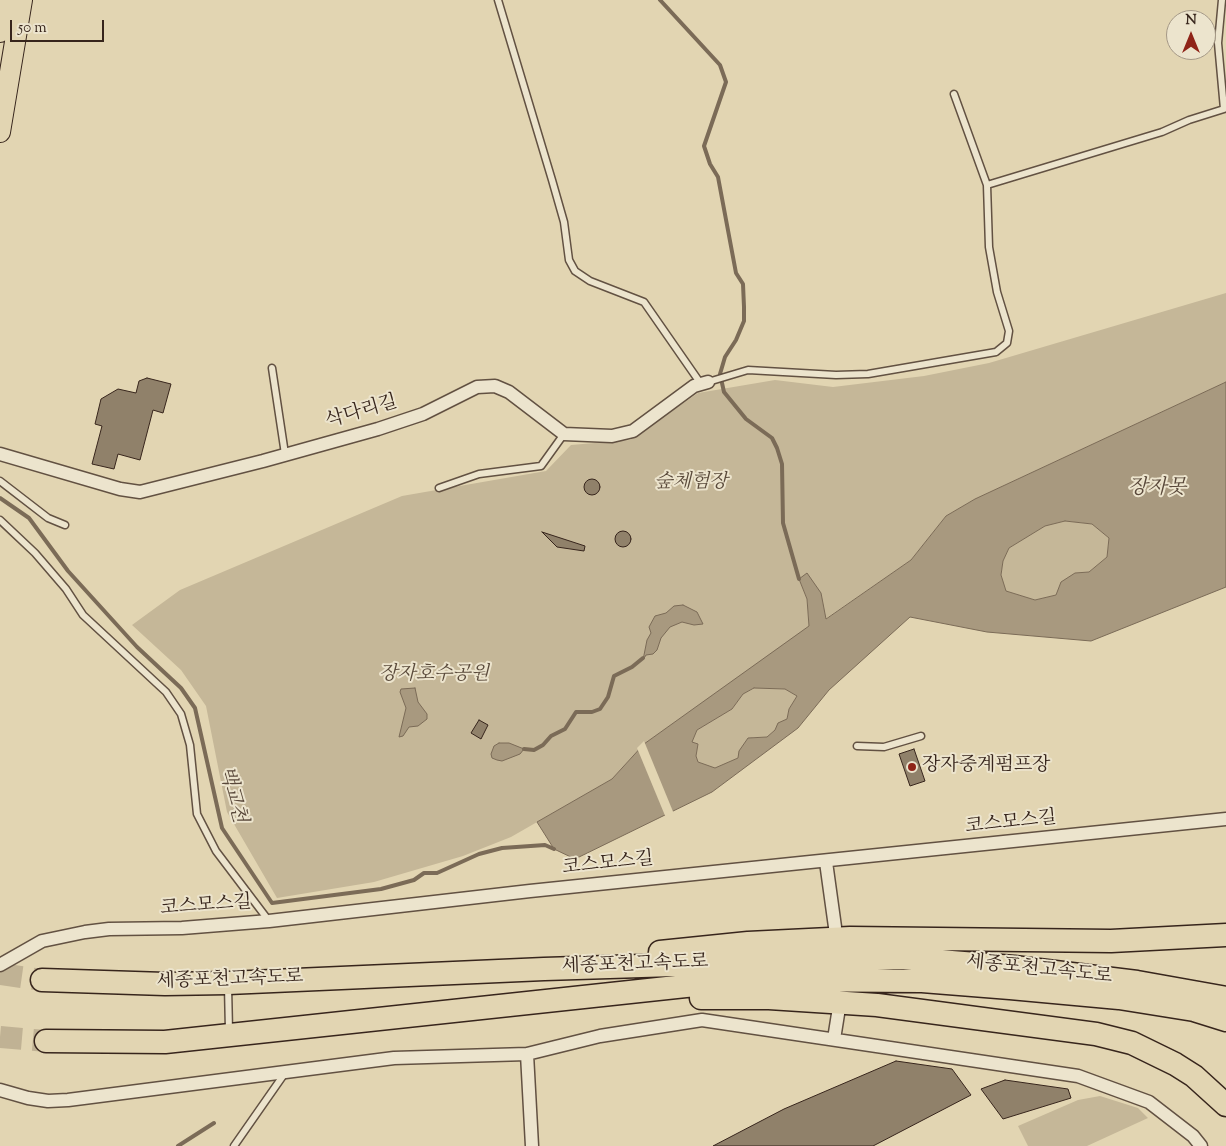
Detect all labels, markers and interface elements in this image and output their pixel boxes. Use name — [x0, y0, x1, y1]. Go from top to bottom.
scale bar — [12, 10, 106, 42]
north arrow — [1166, 10, 1216, 60]
text: N — [1185, 11, 1197, 31]
text: 50 m — [18, 18, 47, 39]
street label: 삭다리길 — [324, 392, 400, 434]
park label: 숲체험장 — [654, 473, 728, 495]
water label: 장자못 — [1128, 478, 1186, 502]
park label: 장자호수공원 — [379, 665, 489, 687]
place label: 장자중계펌프장 — [922, 756, 1050, 778]
marker: 장자중계펌프장 — [906, 761, 918, 773]
water label: 백교천 — [212, 764, 250, 826]
street label: 코스모스길 — [964, 808, 1058, 840]
street label: 코스모스길 — [561, 849, 655, 881]
street label: 코스모스길 — [159, 892, 253, 922]
street label: 세종포천고속도로 — [561, 952, 709, 980]
street label: 세종포천고속도로 — [965, 952, 1113, 990]
street label: 세종포천고속도로 — [156, 967, 304, 995]

